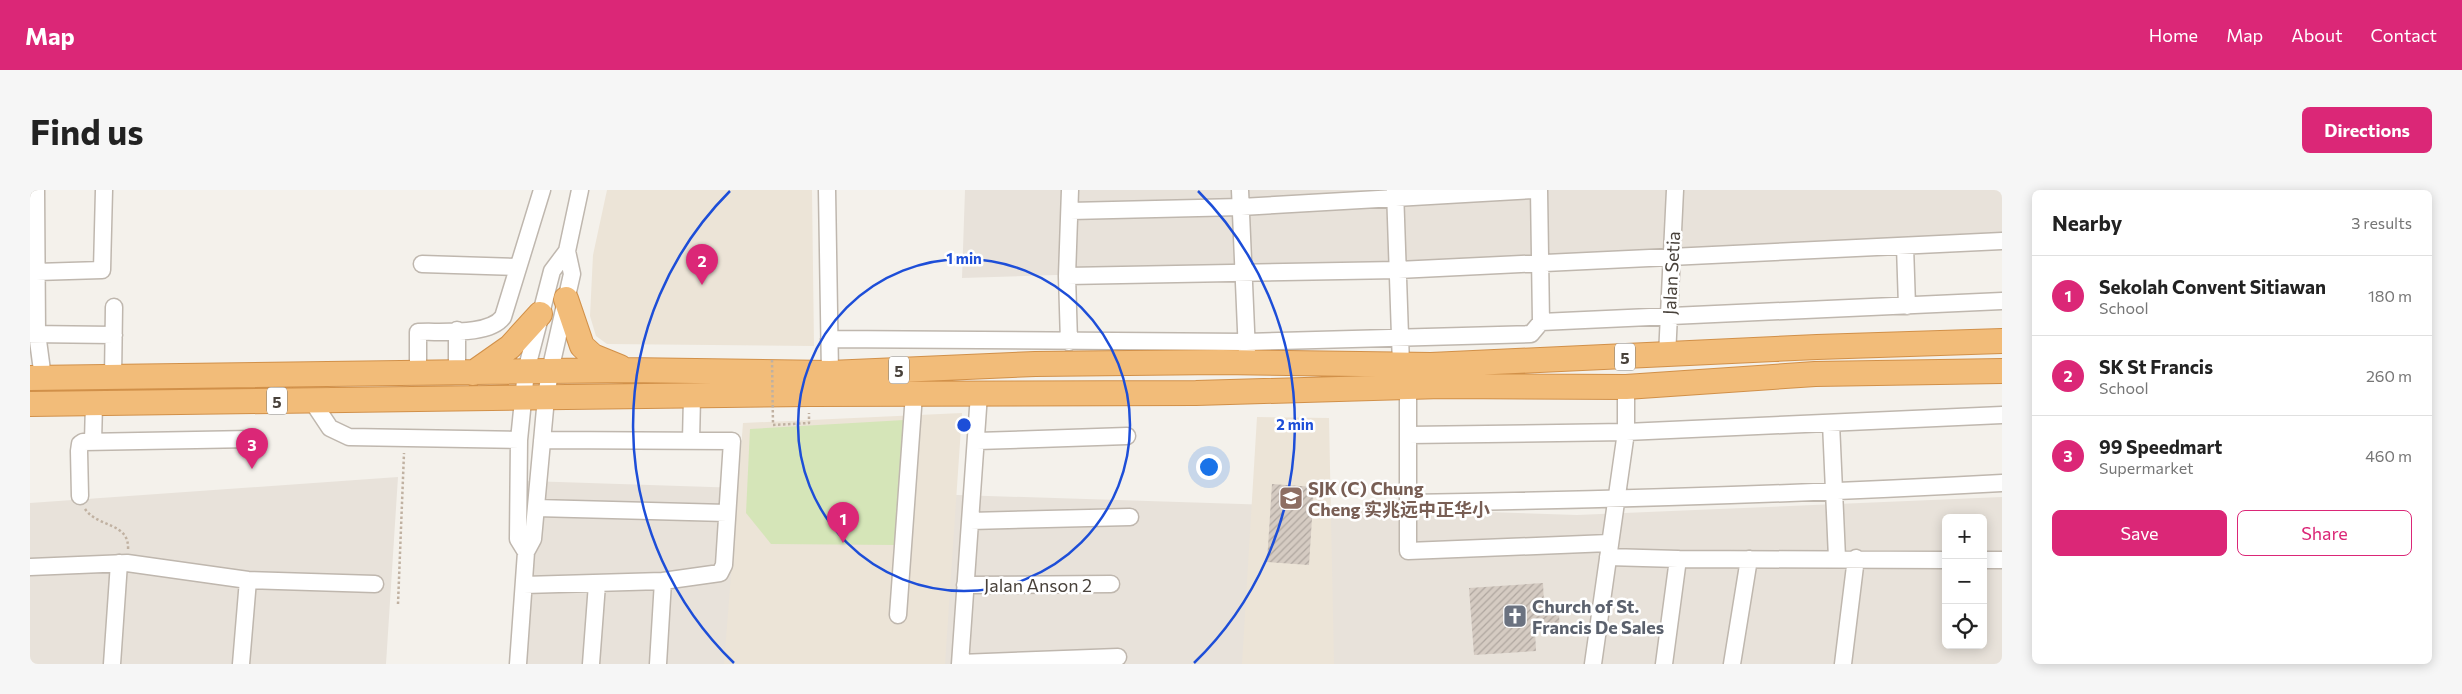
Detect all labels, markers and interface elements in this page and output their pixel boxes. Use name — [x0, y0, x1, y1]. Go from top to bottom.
text: Map — [25, 21, 75, 50]
text: Home — [2149, 24, 2198, 46]
text: Map — [2226, 24, 2263, 46]
text: About — [2291, 24, 2343, 46]
text: Contact — [2371, 24, 2437, 46]
button: Directions — [2302, 107, 2432, 153]
text: Find us — [30, 109, 144, 152]
text: Nearby — [2052, 210, 2122, 235]
text: 3 results — [2351, 213, 2412, 232]
street label: Jalan Setia — [1658, 231, 1684, 315]
pin: 2 — [686, 244, 718, 285]
text: 1 min — [946, 249, 982, 267]
text: Sekolah Convent Sitiawan — [2099, 275, 2326, 298]
text: 1 — [2064, 286, 2072, 305]
text: 180 m — [2368, 286, 2412, 305]
text: School — [2099, 298, 2149, 317]
road number: 5 — [1615, 344, 1635, 370]
text: SK St Francis — [2099, 355, 2213, 378]
road number: 5 — [889, 356, 909, 384]
text: 2 — [2063, 366, 2073, 385]
text: 260 m — [2366, 366, 2412, 385]
text: School — [2099, 378, 2149, 397]
road number: 5 — [267, 388, 287, 415]
text: 2 min — [1276, 415, 1314, 433]
centre of rings — [955, 416, 973, 434]
pin: 3 — [236, 428, 268, 469]
text: 99 Speedmart — [2099, 435, 2222, 458]
text: 3 — [2063, 446, 2073, 465]
text: 460 m — [2365, 446, 2412, 465]
your location — [1196, 454, 1222, 480]
text: Supermarket — [2099, 458, 2194, 477]
place label: SJK (C) Chung Cheng 实兆远中正华小 — [1308, 477, 1490, 520]
school or university icon: SJK (C) Chung Cheng 实兆远中正华小 — [1278, 485, 1304, 511]
pin: 1 — [827, 502, 859, 543]
button: Save — [2052, 510, 2227, 556]
button: Share — [2237, 510, 2412, 556]
map controls — [1942, 514, 1987, 649]
button: + — [1942, 514, 1987, 559]
button: − — [1942, 559, 1987, 604]
street label: Jalan Anson 2 — [984, 574, 1092, 596]
place label: Church of St. Francis De Sales — [1532, 595, 1664, 638]
church icon: Church of St. Francis De Sales — [1502, 603, 1528, 629]
button: locate — [1942, 604, 1987, 649]

